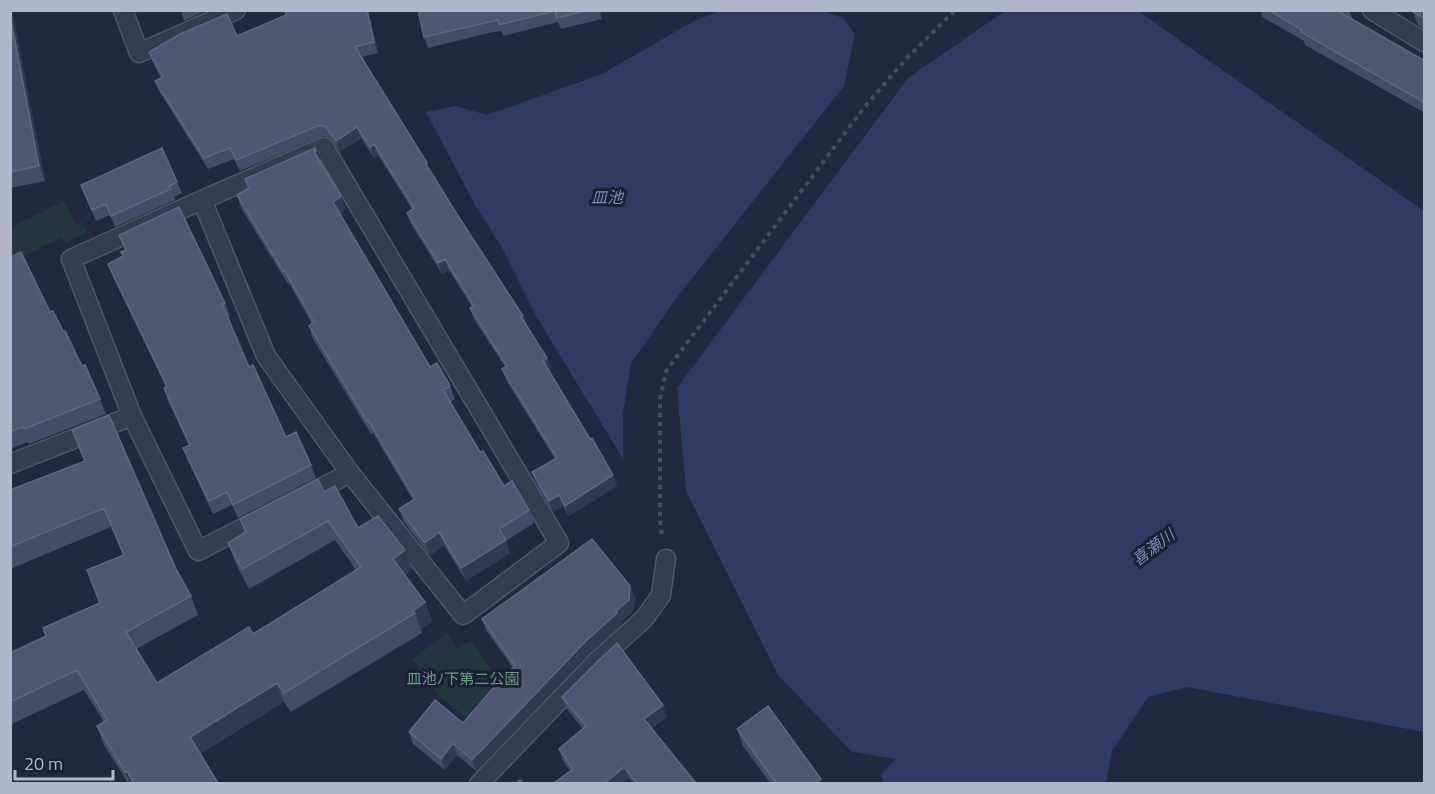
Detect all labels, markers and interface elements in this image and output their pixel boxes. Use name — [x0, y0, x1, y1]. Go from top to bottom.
water label: 皿池 — [591, 185, 625, 209]
water label: 喜瀬川 — [1127, 522, 1181, 571]
park label: 皿池ﾉ下第二公園 — [407, 667, 519, 690]
scale bar — [15, 743, 112, 781]
text: 20 m — [24, 750, 63, 777]

